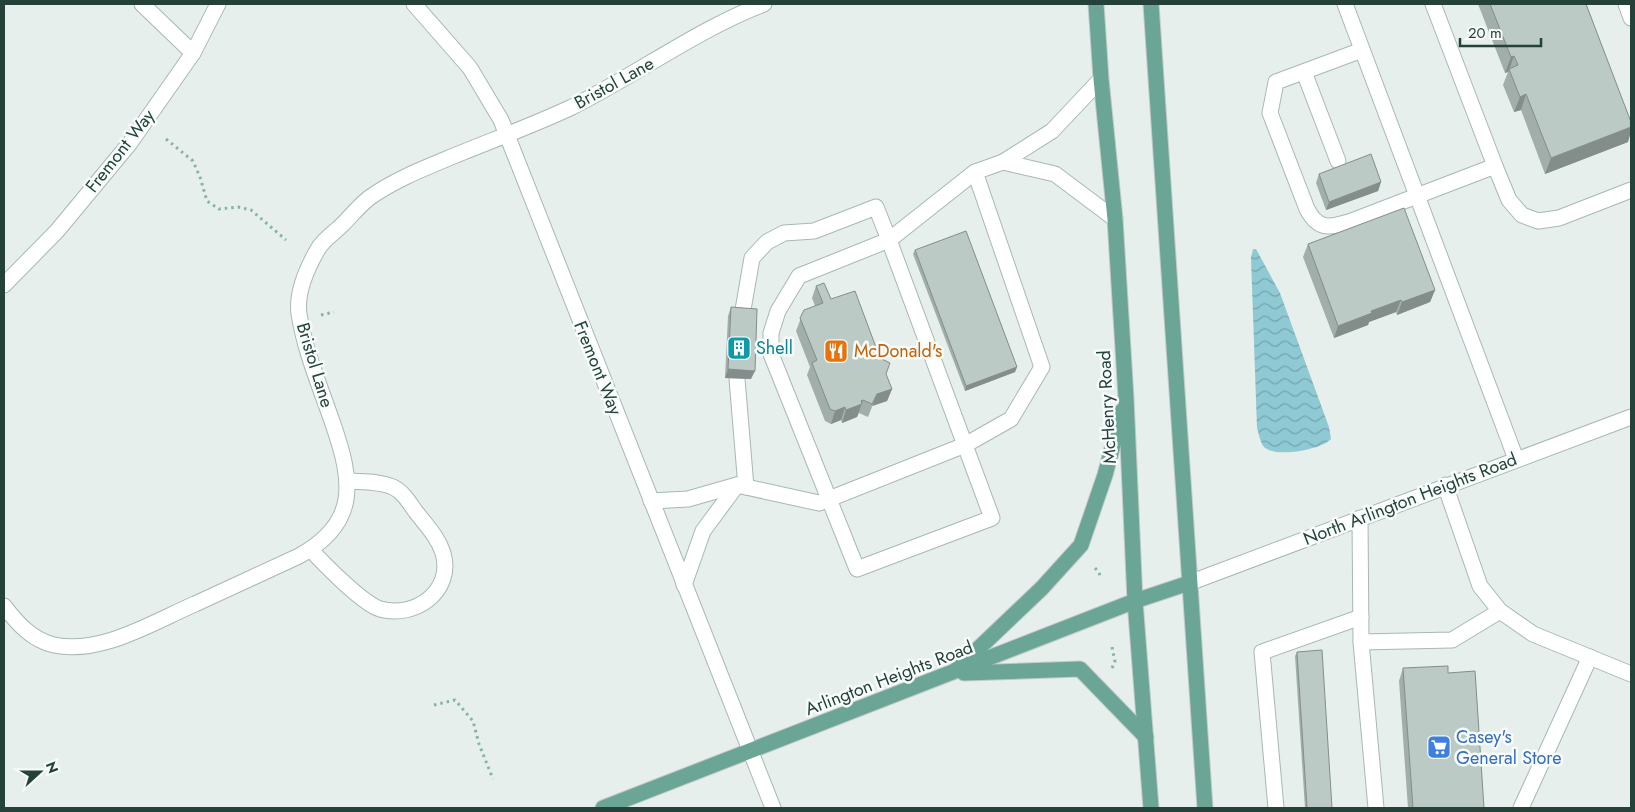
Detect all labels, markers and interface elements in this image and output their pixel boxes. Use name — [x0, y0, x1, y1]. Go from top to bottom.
scale bar — [1460, 15, 1541, 47]
text: 20 m — [1468, 22, 1502, 44]
street label: Bristol Lane — [570, 50, 658, 116]
street label: Fremont Way — [79, 104, 161, 198]
street label: Fremont Way — [567, 317, 629, 419]
street label: Bristol Lane — [290, 319, 340, 411]
building icon: Shell — [726, 335, 752, 361]
place label: Shell — [756, 335, 793, 361]
restaurant icon: McDonald's — [823, 338, 849, 364]
place label: McDonald's — [854, 338, 942, 364]
street label: McHenry Road — [1091, 350, 1123, 464]
street label: North Arlington Heights Road — [1299, 446, 1521, 552]
street label: Arlington Heights Road — [801, 634, 977, 722]
place label: Casey's General Store — [1456, 724, 1562, 771]
supermarket icon: Casey's General Store — [1426, 734, 1452, 760]
north arrow — [15, 747, 65, 797]
text: N — [41, 759, 63, 776]

